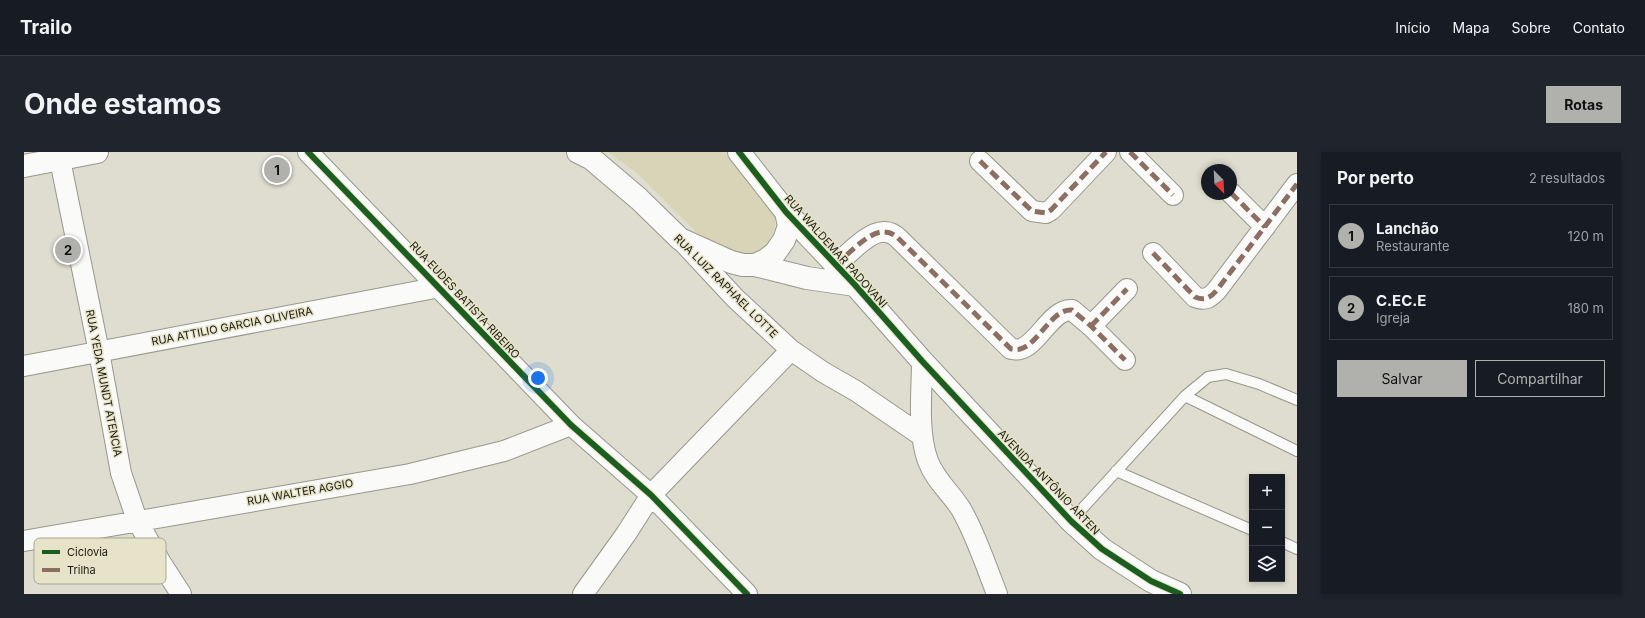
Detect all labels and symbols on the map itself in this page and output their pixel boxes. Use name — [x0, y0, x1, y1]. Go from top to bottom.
pin: 1 — [264, 155, 290, 185]
north arrow — [1201, 164, 1237, 200]
street label: RUA WALDEMAR PADOVANI — [781, 192, 891, 310]
street label: RUA LUIZ RAPHAEL LOTTE — [671, 231, 781, 341]
pin: 2 — [55, 235, 81, 265]
street label: RUA EUDES BATISTA RIBEIRO — [407, 238, 523, 362]
street label: RUA ATTILIO GARCIA OLIVEIRA — [150, 303, 314, 349]
street label: RUA YEDA MUNDT ATENCIA — [83, 308, 125, 458]
your location — [528, 368, 548, 388]
street label: AVENIDA ANTÔNIO ARTEN — [995, 426, 1103, 538]
street label: RUA WALTER AGGIO — [246, 476, 354, 508]
legend — [34, 538, 166, 584]
text: Ciclovia — [67, 545, 108, 559]
text: Trilha — [67, 563, 96, 577]

